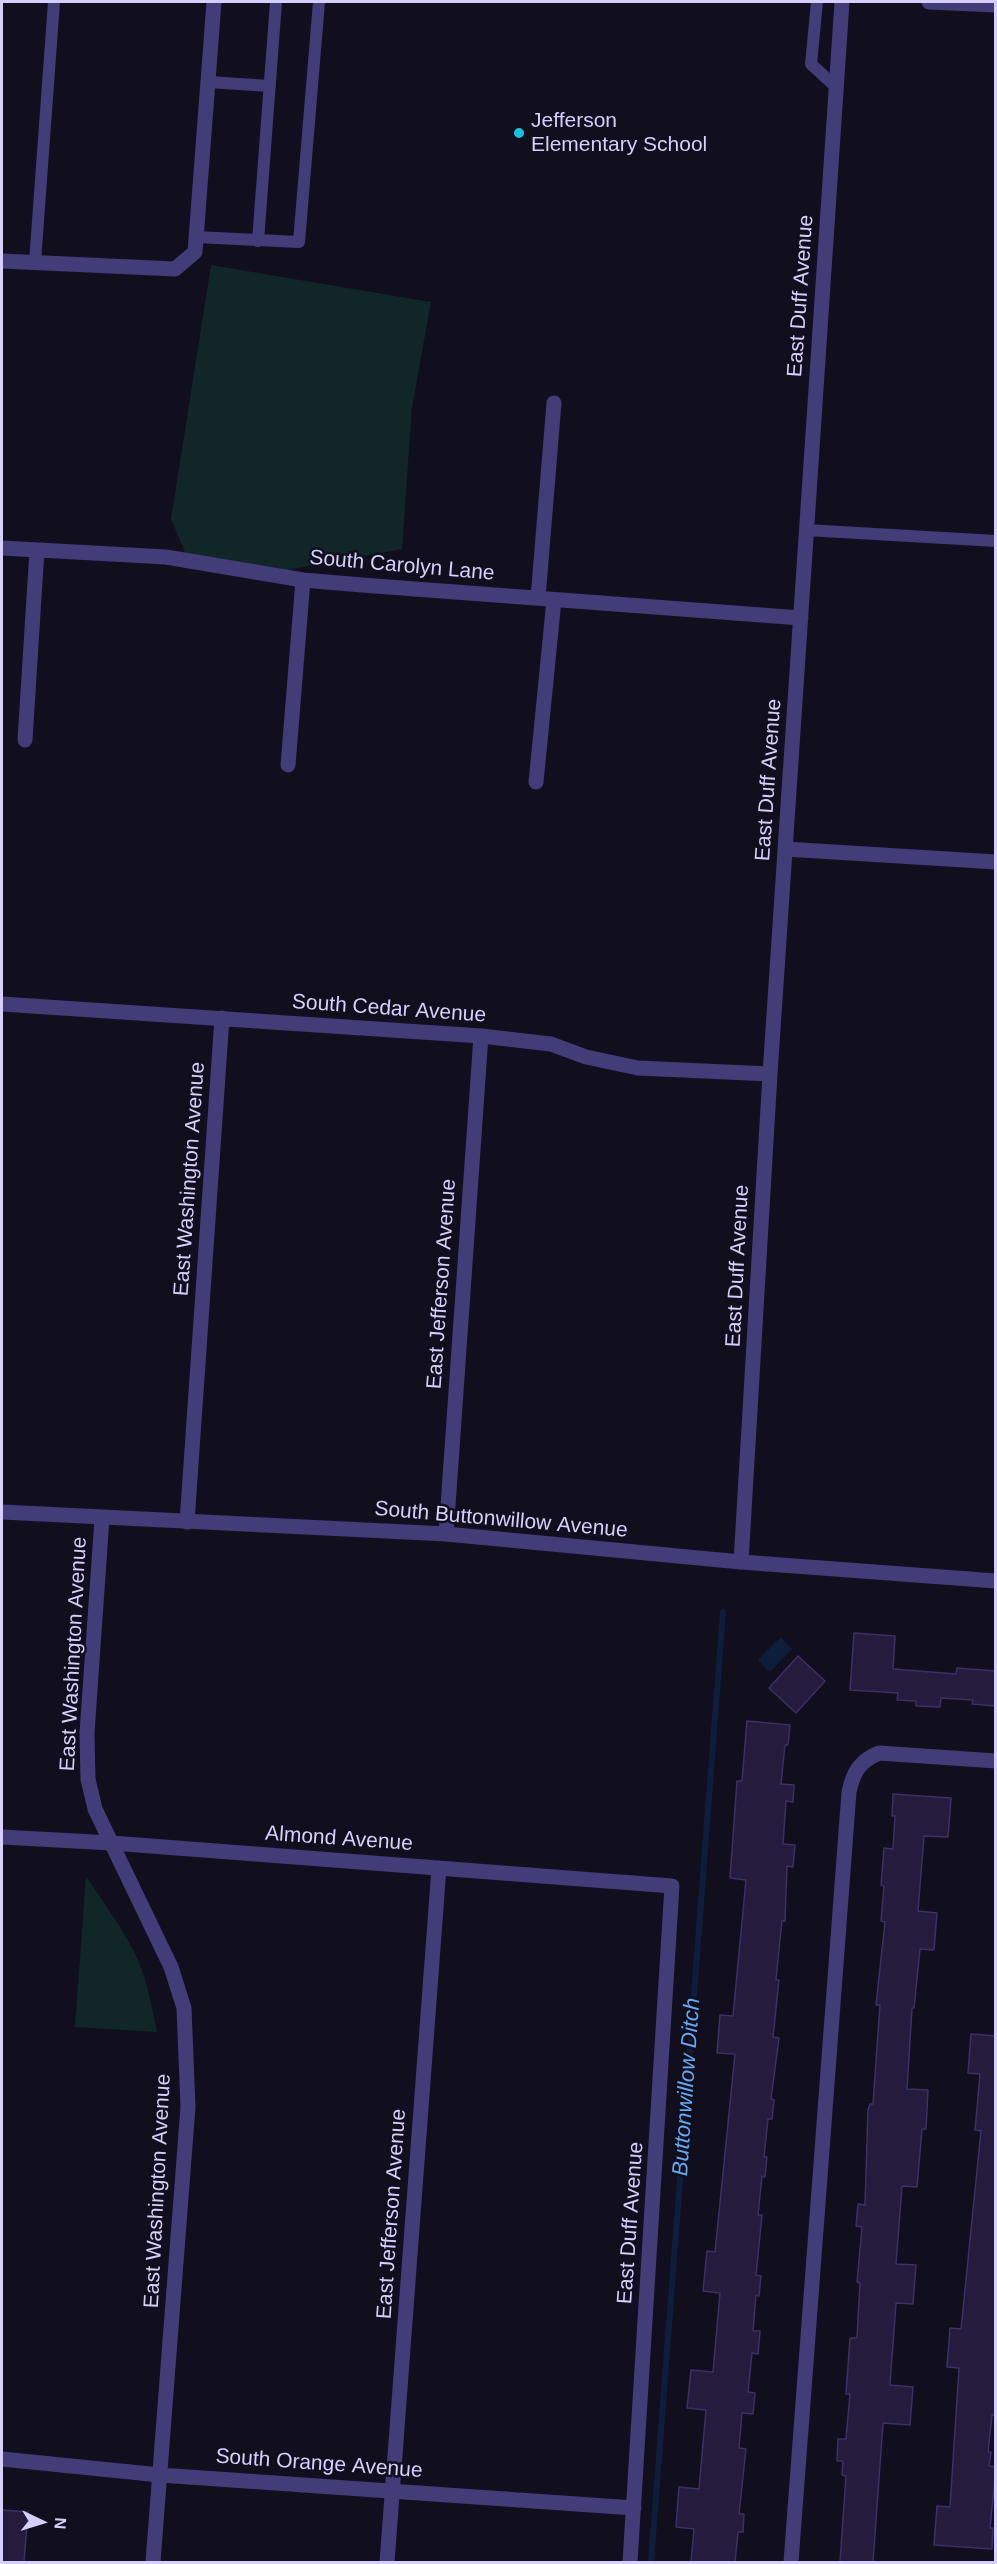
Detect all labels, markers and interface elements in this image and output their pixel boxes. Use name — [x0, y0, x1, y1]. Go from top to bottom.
place label: Jefferson Elementary School — [531, 108, 707, 158]
marker: Jefferson Elementary School — [512, 126, 526, 140]
street label: East Duff Avenue — [783, 214, 819, 378]
street label: South Carolyn Lane — [308, 545, 496, 587]
street label: East Duff Avenue — [751, 698, 787, 862]
street label: South Cedar Avenue — [291, 990, 487, 1028]
street label: East Washington Avenue — [169, 1061, 211, 1297]
street label: East Jefferson Avenue — [422, 1178, 462, 1390]
street label: East Duff Avenue — [721, 1184, 755, 1348]
street label: South Buttonwillow Avenue — [373, 1496, 629, 1544]
street label: East Washington Avenue — [55, 1536, 93, 1772]
street label: Almond Avenue — [264, 1821, 414, 1857]
water label: Buttonwillow Ditch — [668, 1997, 706, 2177]
street label: East Washington Avenue — [139, 2073, 177, 2309]
street label: East Jefferson Avenue — [372, 2108, 412, 2320]
street label: East Duff Avenue — [613, 2141, 649, 2305]
street label: South Orange Avenue — [215, 2444, 423, 2484]
north arrow — [12, 2492, 72, 2552]
text: N — [52, 2517, 69, 2530]

